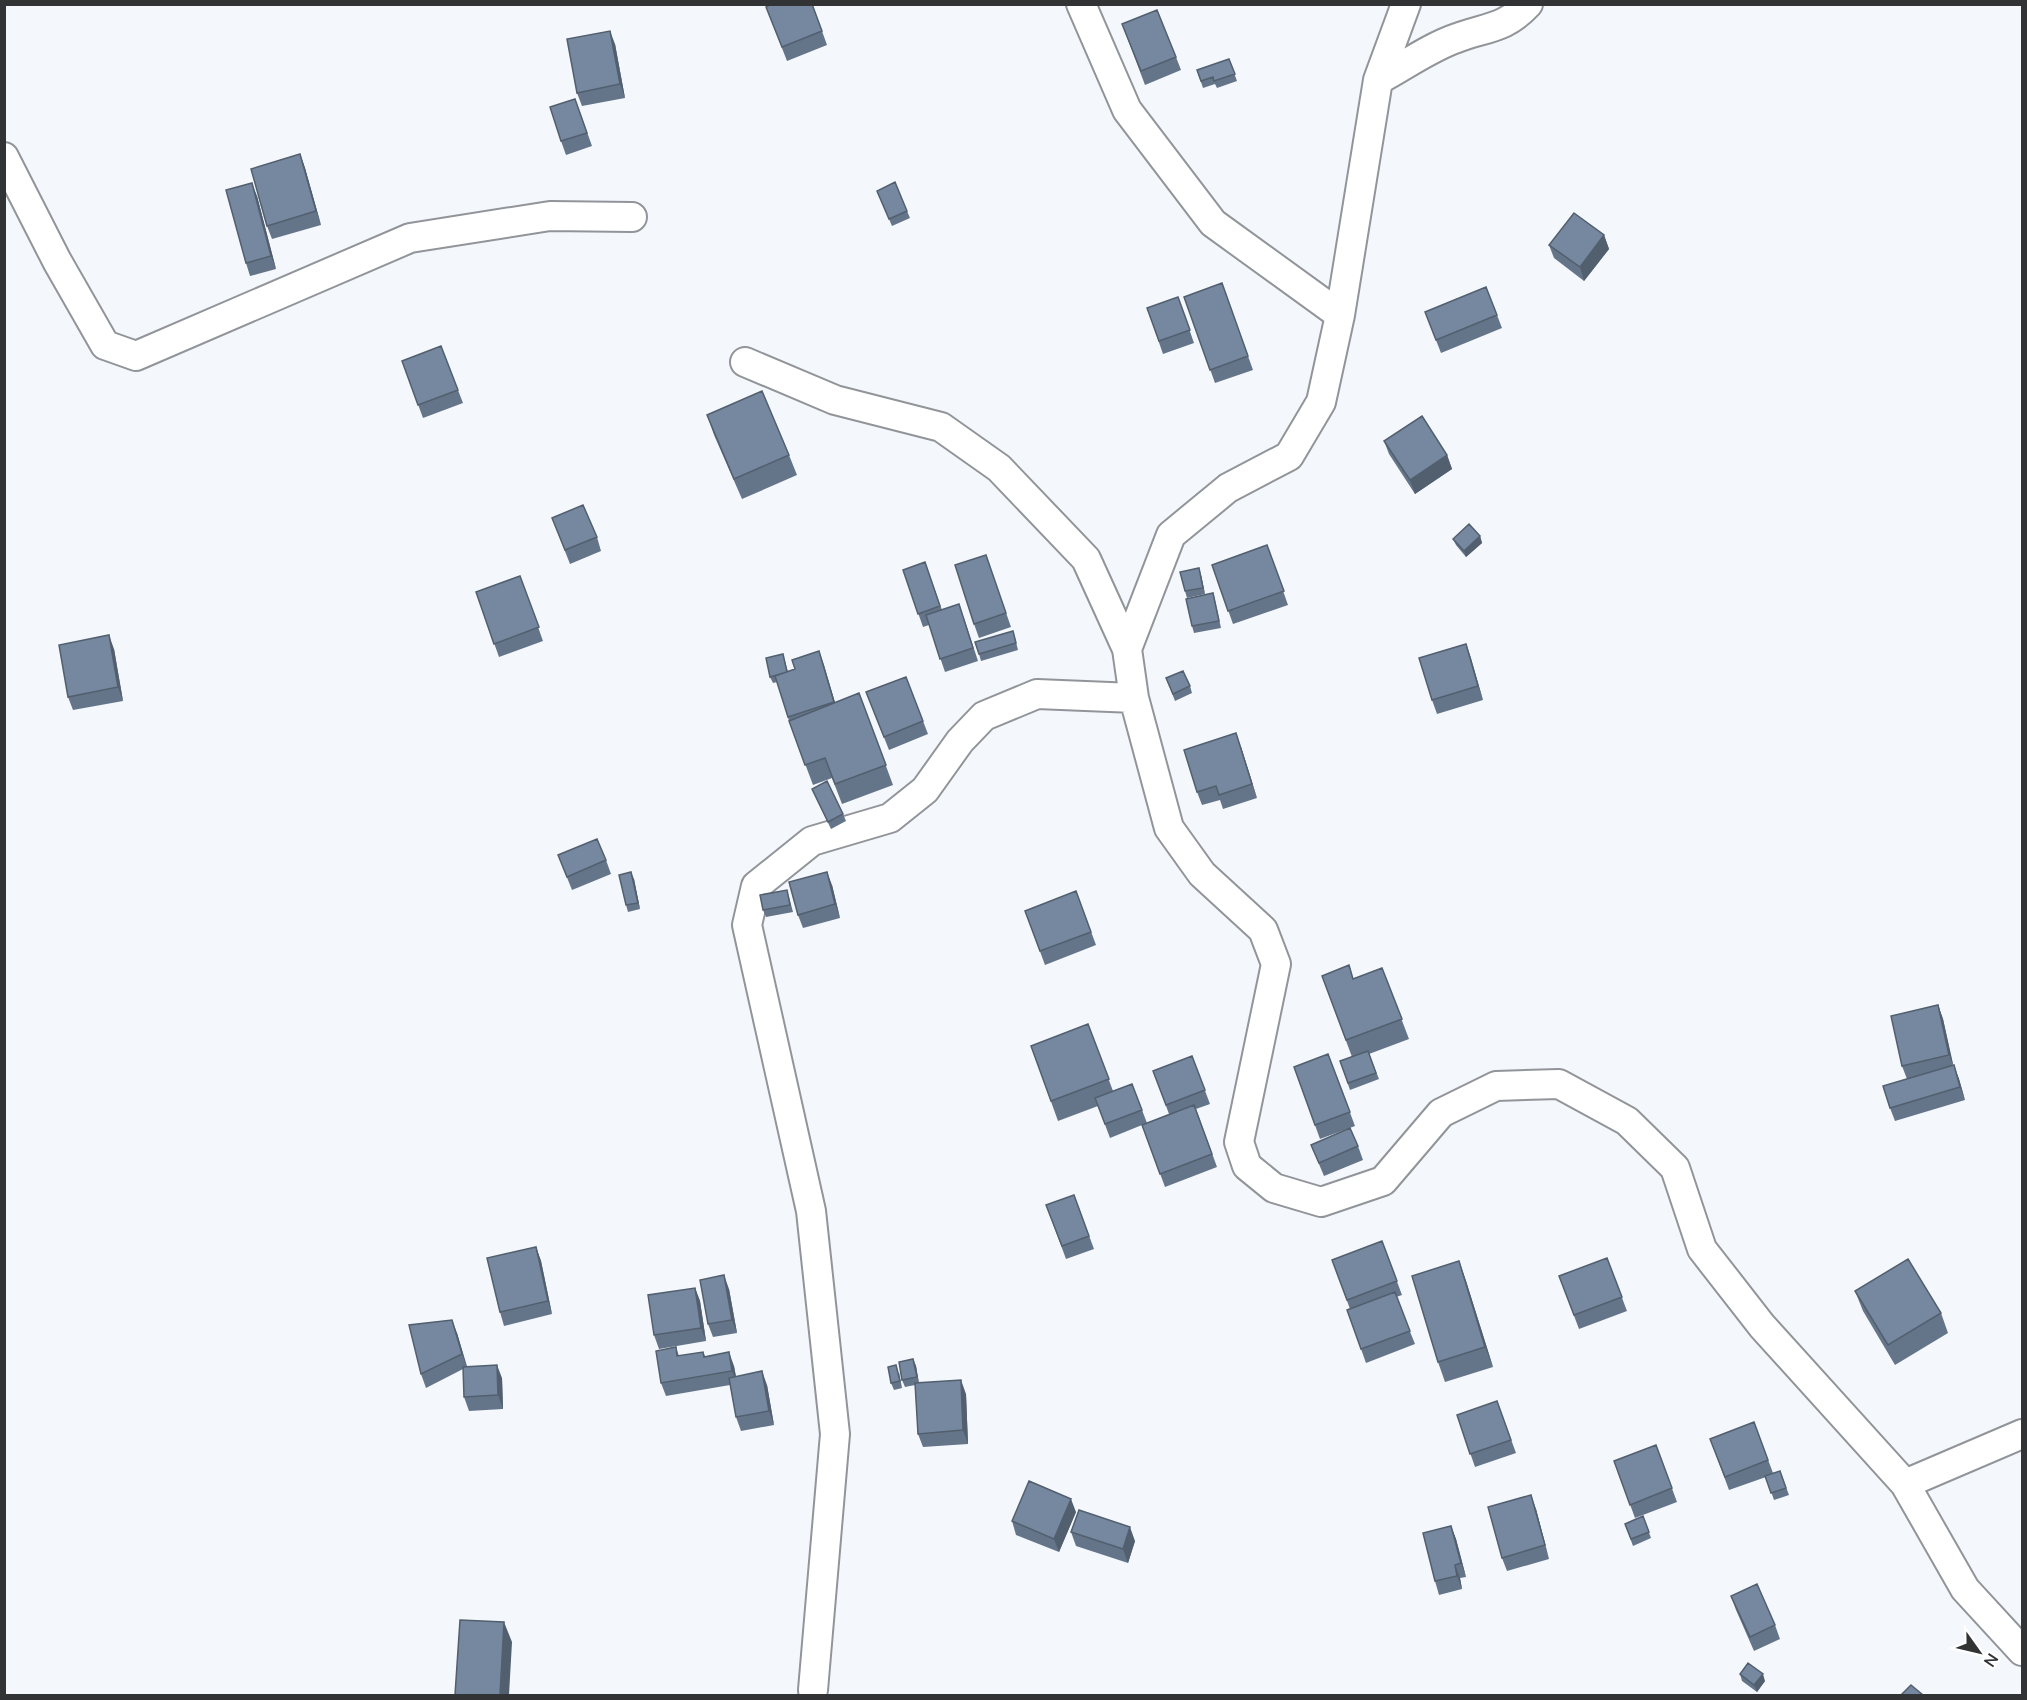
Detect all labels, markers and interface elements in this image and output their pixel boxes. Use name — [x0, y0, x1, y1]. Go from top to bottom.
north arrow — [1949, 1622, 2009, 1682]
text: N — [1980, 1650, 2003, 1671]

